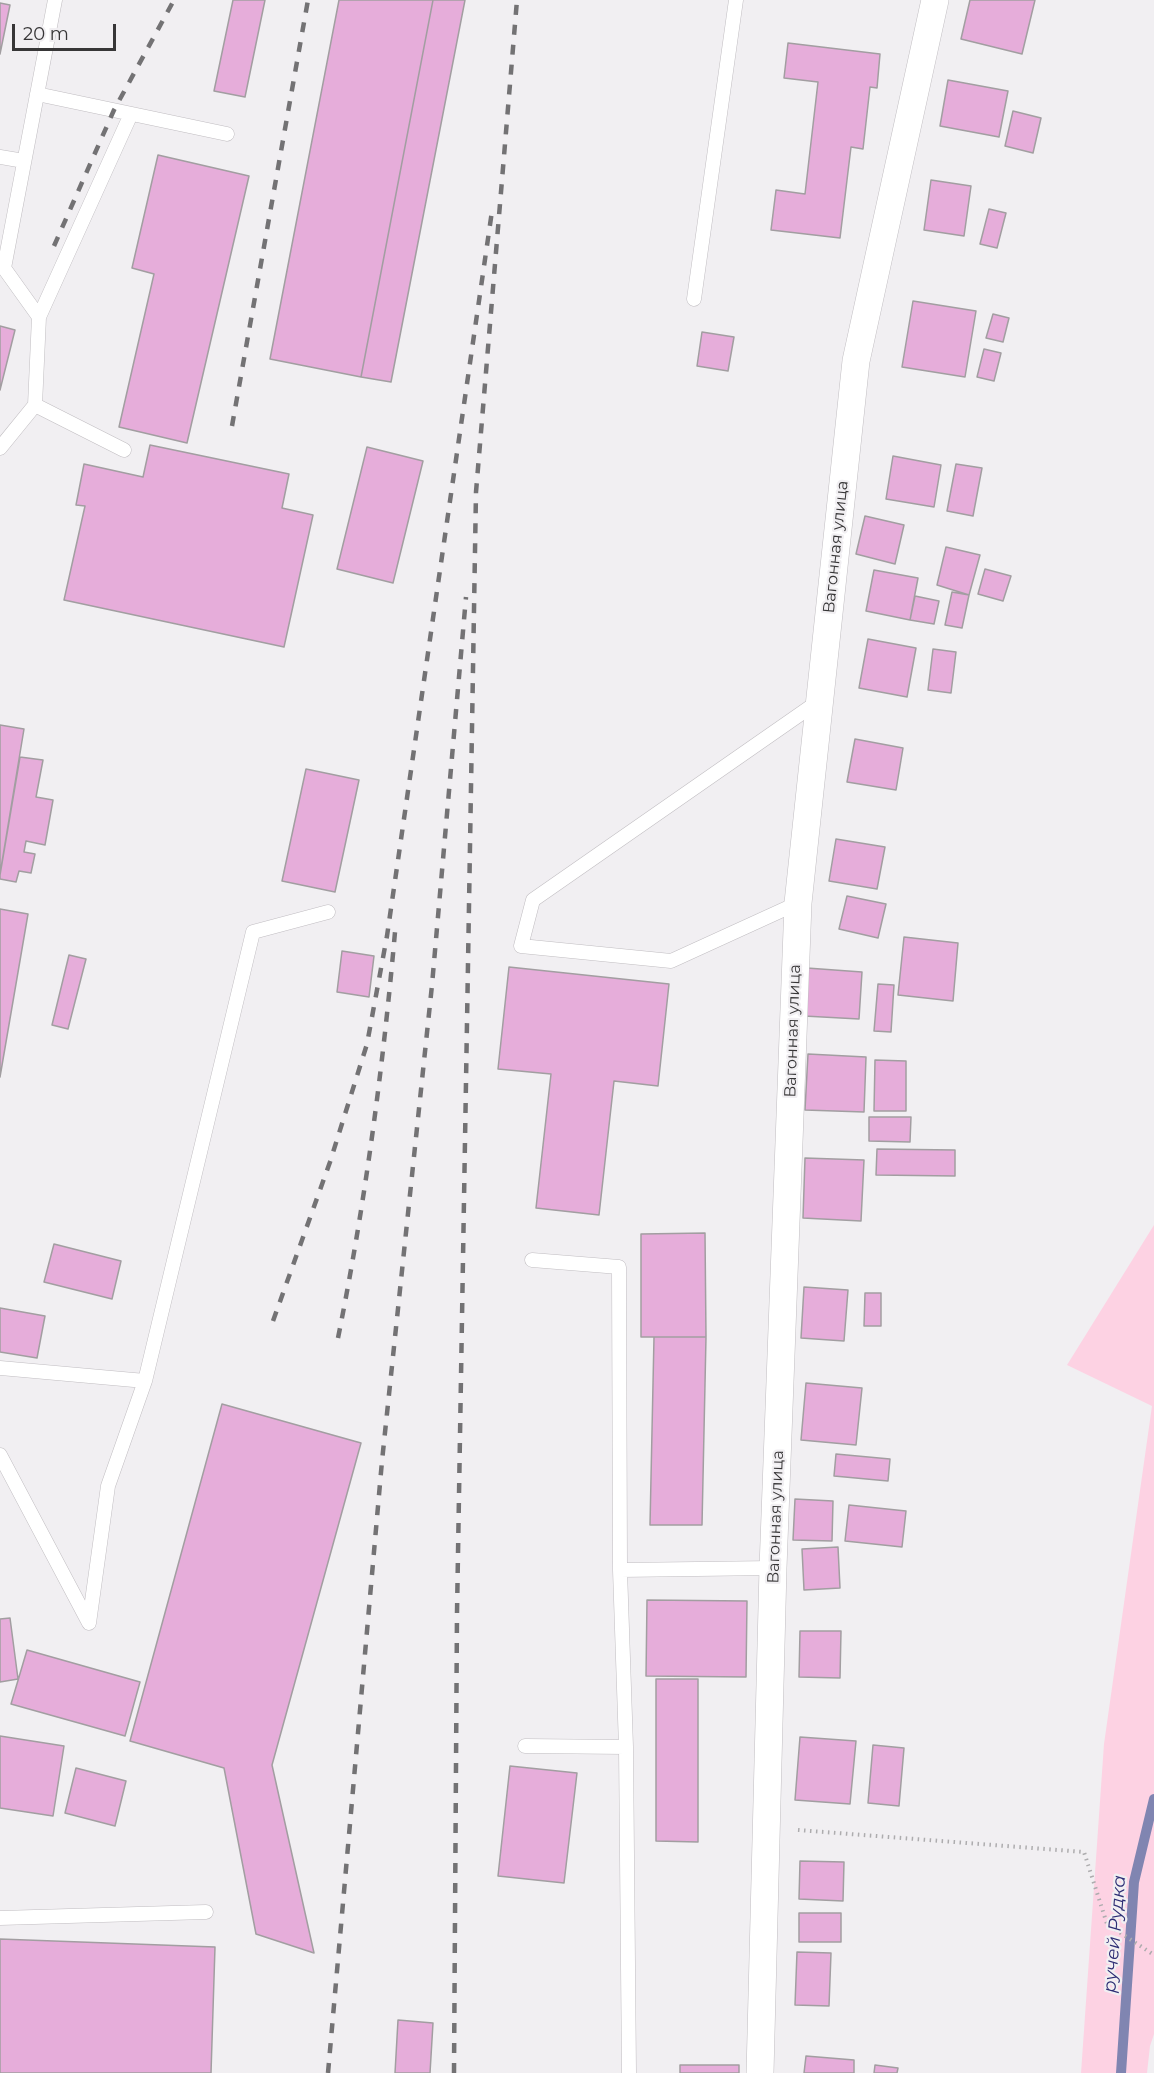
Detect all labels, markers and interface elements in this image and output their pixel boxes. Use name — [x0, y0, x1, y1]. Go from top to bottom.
scale bar — [15, 12, 118, 50]
text: 20 m — [23, 23, 69, 45]
street label: Вагонная улица — [819, 480, 853, 614]
street label: Вагонная улица — [781, 964, 805, 1098]
street label: Вагонная улица — [764, 1450, 788, 1584]
water label: ручей Рудка — [1099, 1874, 1131, 1994]

